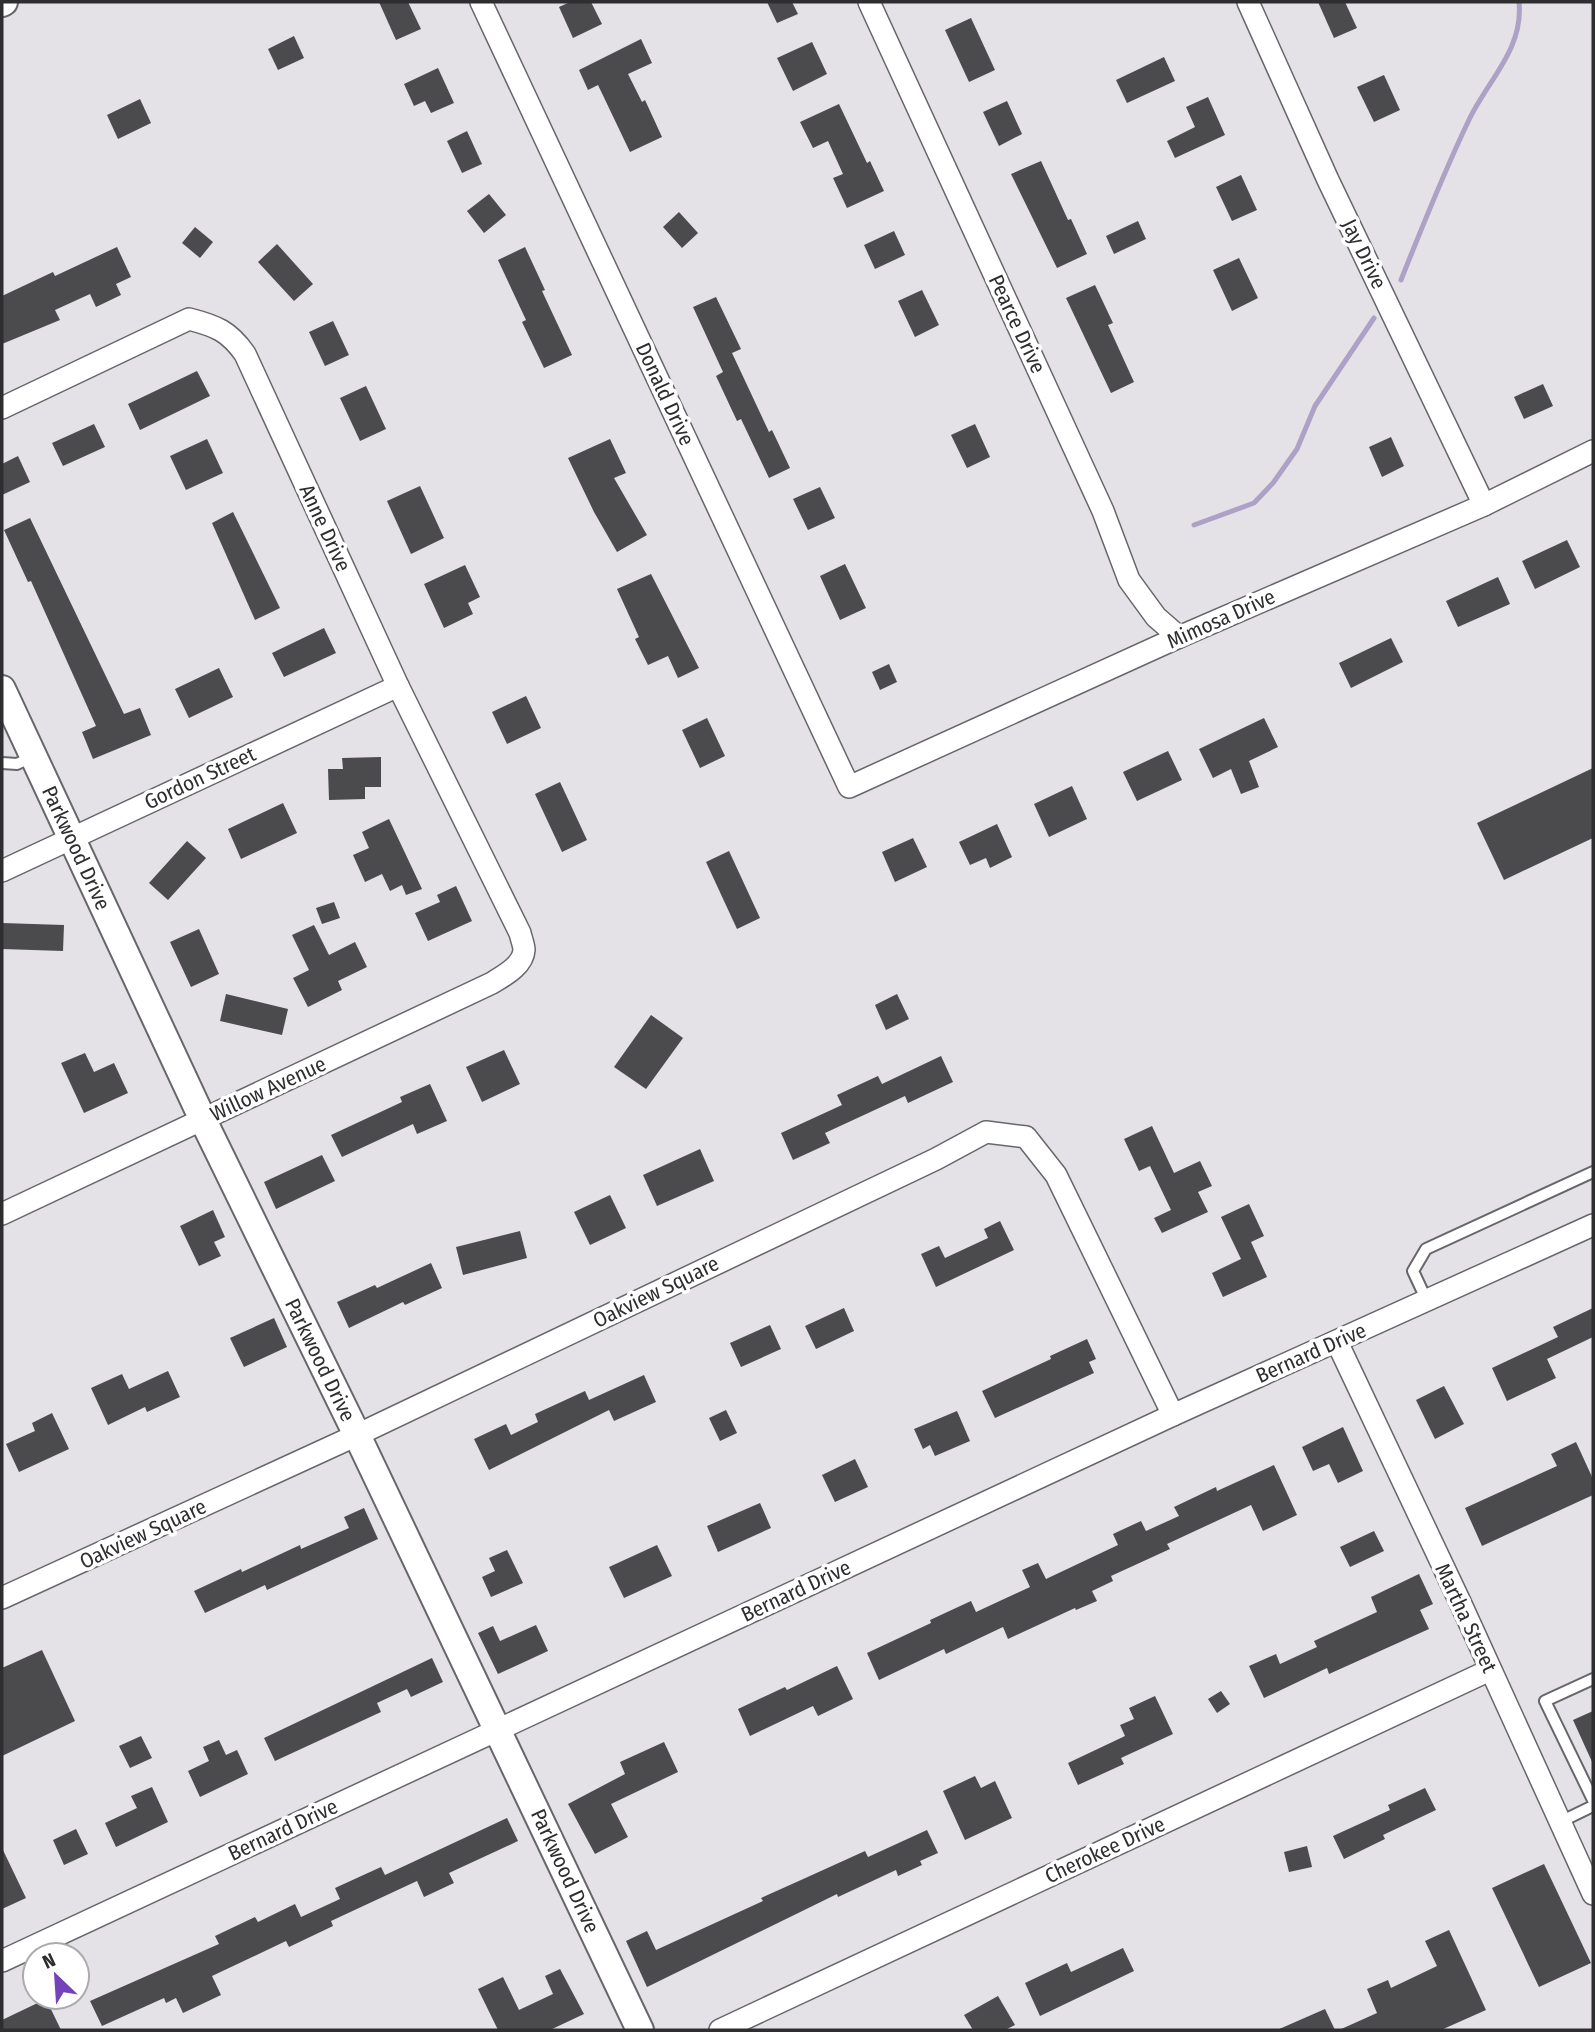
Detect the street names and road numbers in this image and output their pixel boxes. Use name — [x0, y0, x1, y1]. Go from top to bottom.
street label: Jay Drive — [1336, 215, 1392, 293]
street label: Pearce Drive — [983, 270, 1051, 378]
street label: Donald Drive — [630, 338, 700, 450]
street label: Anne Drive — [294, 480, 356, 576]
street label: Mimosa Drive — [1163, 584, 1279, 654]
street label: Gordon Street — [140, 741, 260, 815]
street label: Parkwood Drive — [36, 782, 116, 914]
street label: Willow Avenue — [206, 1051, 330, 1127]
street label: Oakview Square — [589, 1250, 723, 1334]
street label: Parkwood Drive — [279, 1294, 361, 1426]
street label: Bernard Drive — [1252, 1317, 1370, 1389]
street label: Oakview Square — [76, 1493, 210, 1575]
street label: Bernard Drive — [737, 1554, 855, 1628]
street label: Martha Street — [1429, 1559, 1503, 1677]
street label: Bernard Drive — [224, 1793, 342, 1867]
street label: Parkwood Drive — [525, 1805, 605, 1937]
street label: Cherokee Drive — [1041, 1811, 1169, 1889]

